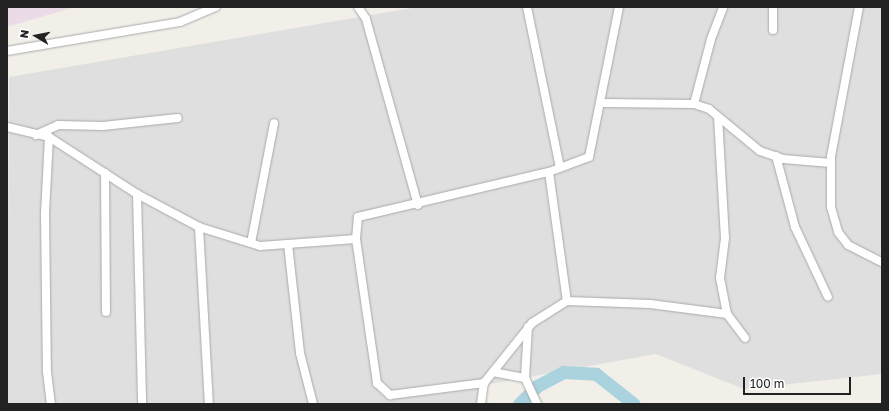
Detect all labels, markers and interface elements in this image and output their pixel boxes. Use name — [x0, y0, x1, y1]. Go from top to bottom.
north arrow — [16, 16, 56, 56]
text: N — [17, 29, 31, 39]
scale bar — [745, 369, 853, 395]
text: 100 m — [750, 376, 784, 391]

